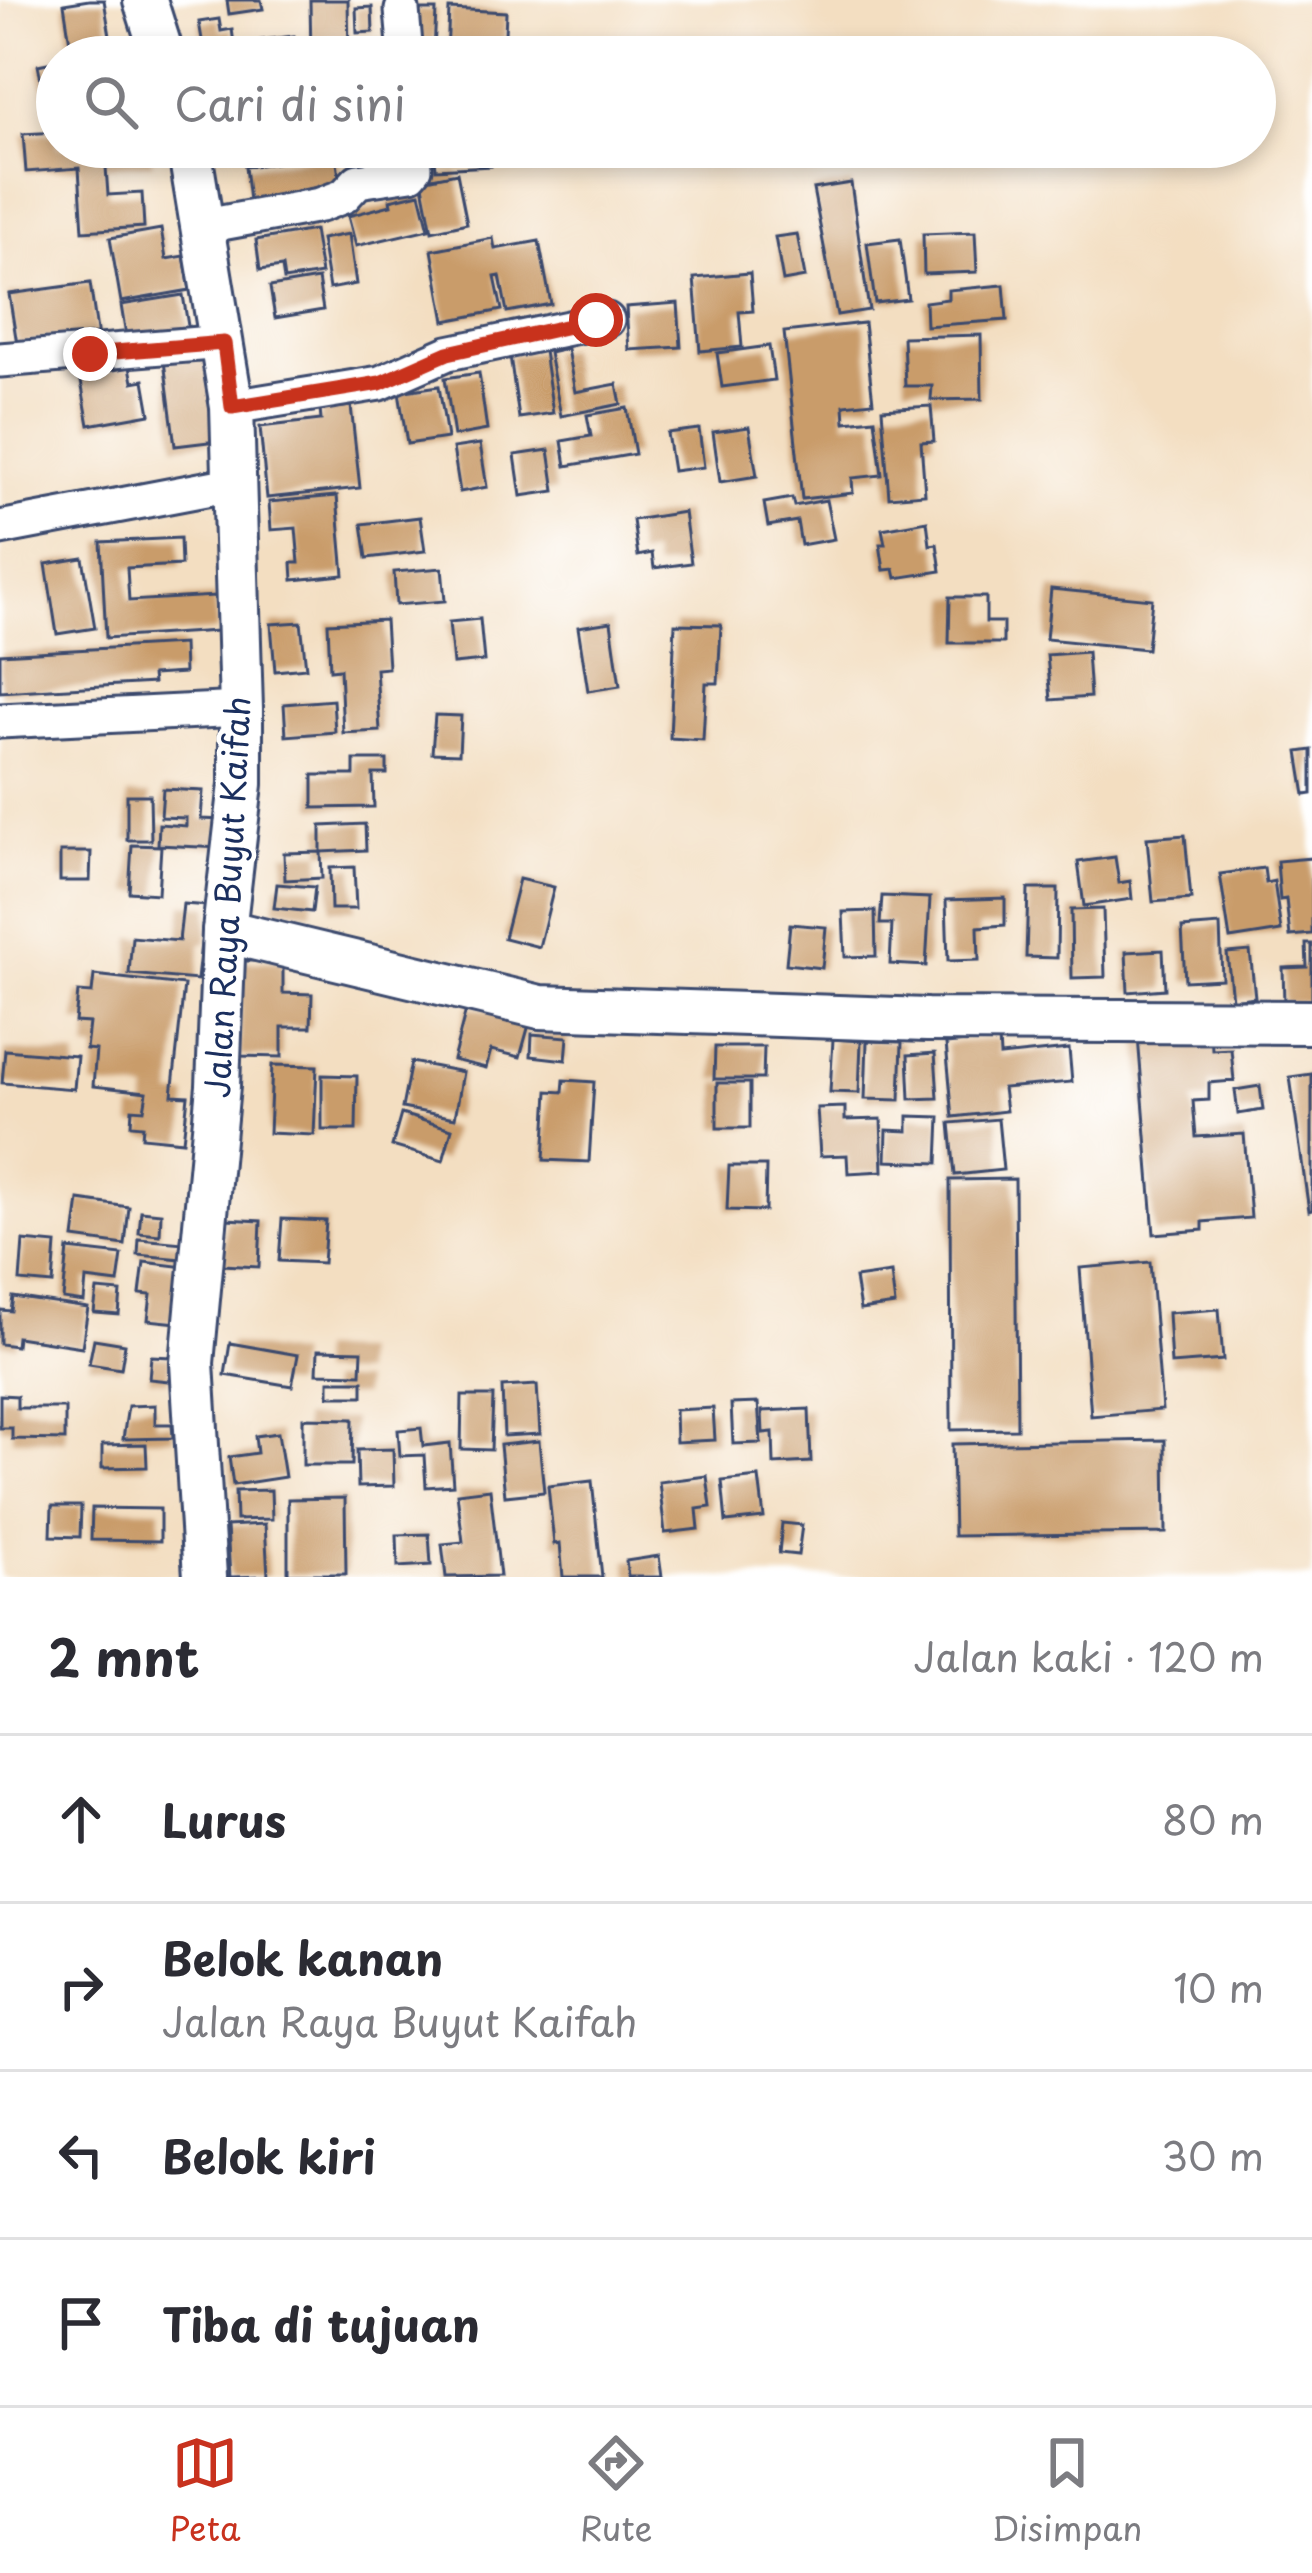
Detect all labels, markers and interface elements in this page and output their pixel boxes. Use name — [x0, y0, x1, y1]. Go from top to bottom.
search box — [36, 36, 1276, 168]
text: Cari di sini — [174, 68, 406, 136]
icon: search — [78, 69, 144, 135]
route start — [569, 293, 623, 347]
route end — [63, 327, 117, 381]
street label: Jalan Raya Buyut Kaifah — [191, 695, 262, 1099]
text: 2 mnt — [48, 1617, 200, 1694]
text: Jalan kaki · 120 m — [913, 1626, 1264, 1685]
text: Lurus — [162, 1785, 286, 1853]
icon: ahead — [48, 1786, 114, 1852]
text: 80 m — [1162, 1789, 1264, 1848]
text: Belok kanan — [162, 1923, 443, 1991]
icon: right — [48, 1954, 114, 2020]
text: 10 m — [1173, 1957, 1264, 2016]
text: Jalan Raya Buyut Kaifah — [162, 1991, 638, 2050]
text: Belok kiri — [162, 2121, 376, 2189]
icon: left — [48, 2122, 114, 2188]
text: 30 m — [1161, 2125, 1264, 2184]
text: Tiba di tujuan — [162, 2289, 480, 2357]
icon: arrive — [48, 2290, 114, 2356]
tab: Peta — [170, 2430, 240, 2552]
tab: Rute — [580, 2430, 653, 2552]
tab: Disimpan — [992, 2430, 1142, 2552]

